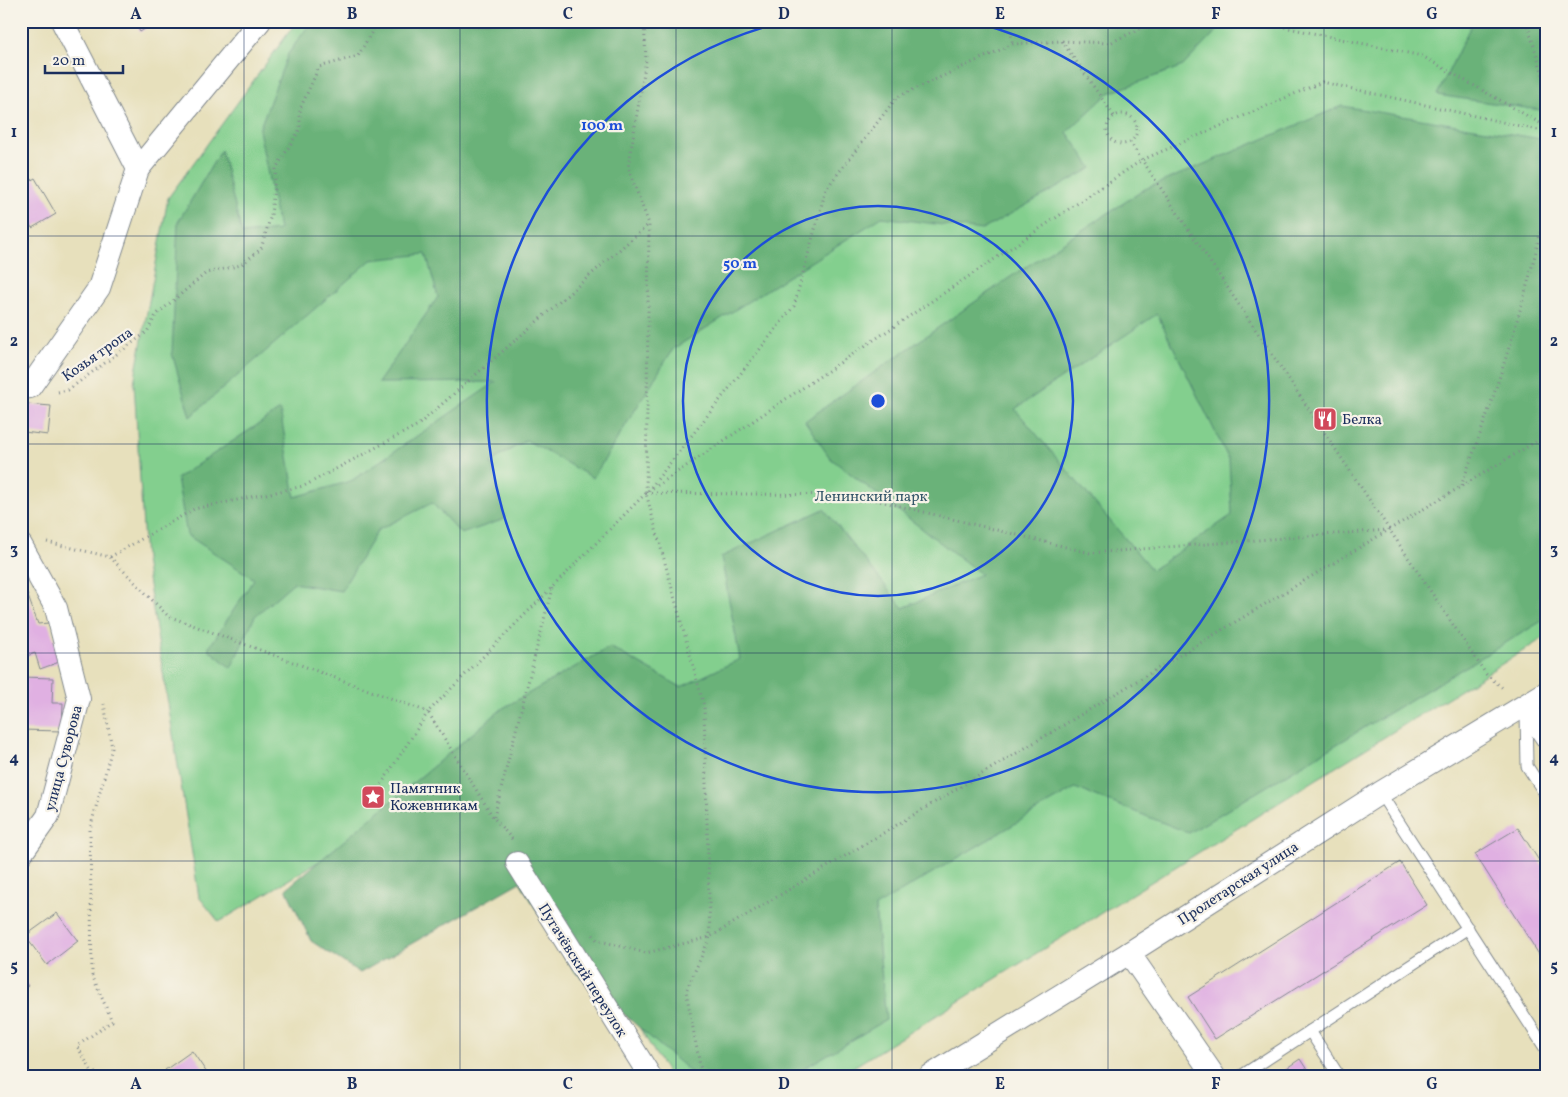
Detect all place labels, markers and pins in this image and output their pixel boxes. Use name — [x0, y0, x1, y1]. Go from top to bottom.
centre of rings — [869, 392, 887, 410]
restaurant icon: Белка — [1312, 406, 1338, 432]
place label: Белка — [1342, 410, 1382, 431]
place label: Памятник Кожевникам — [390, 779, 478, 817]
place icon: Памятник Кожевникам — [360, 784, 386, 810]

